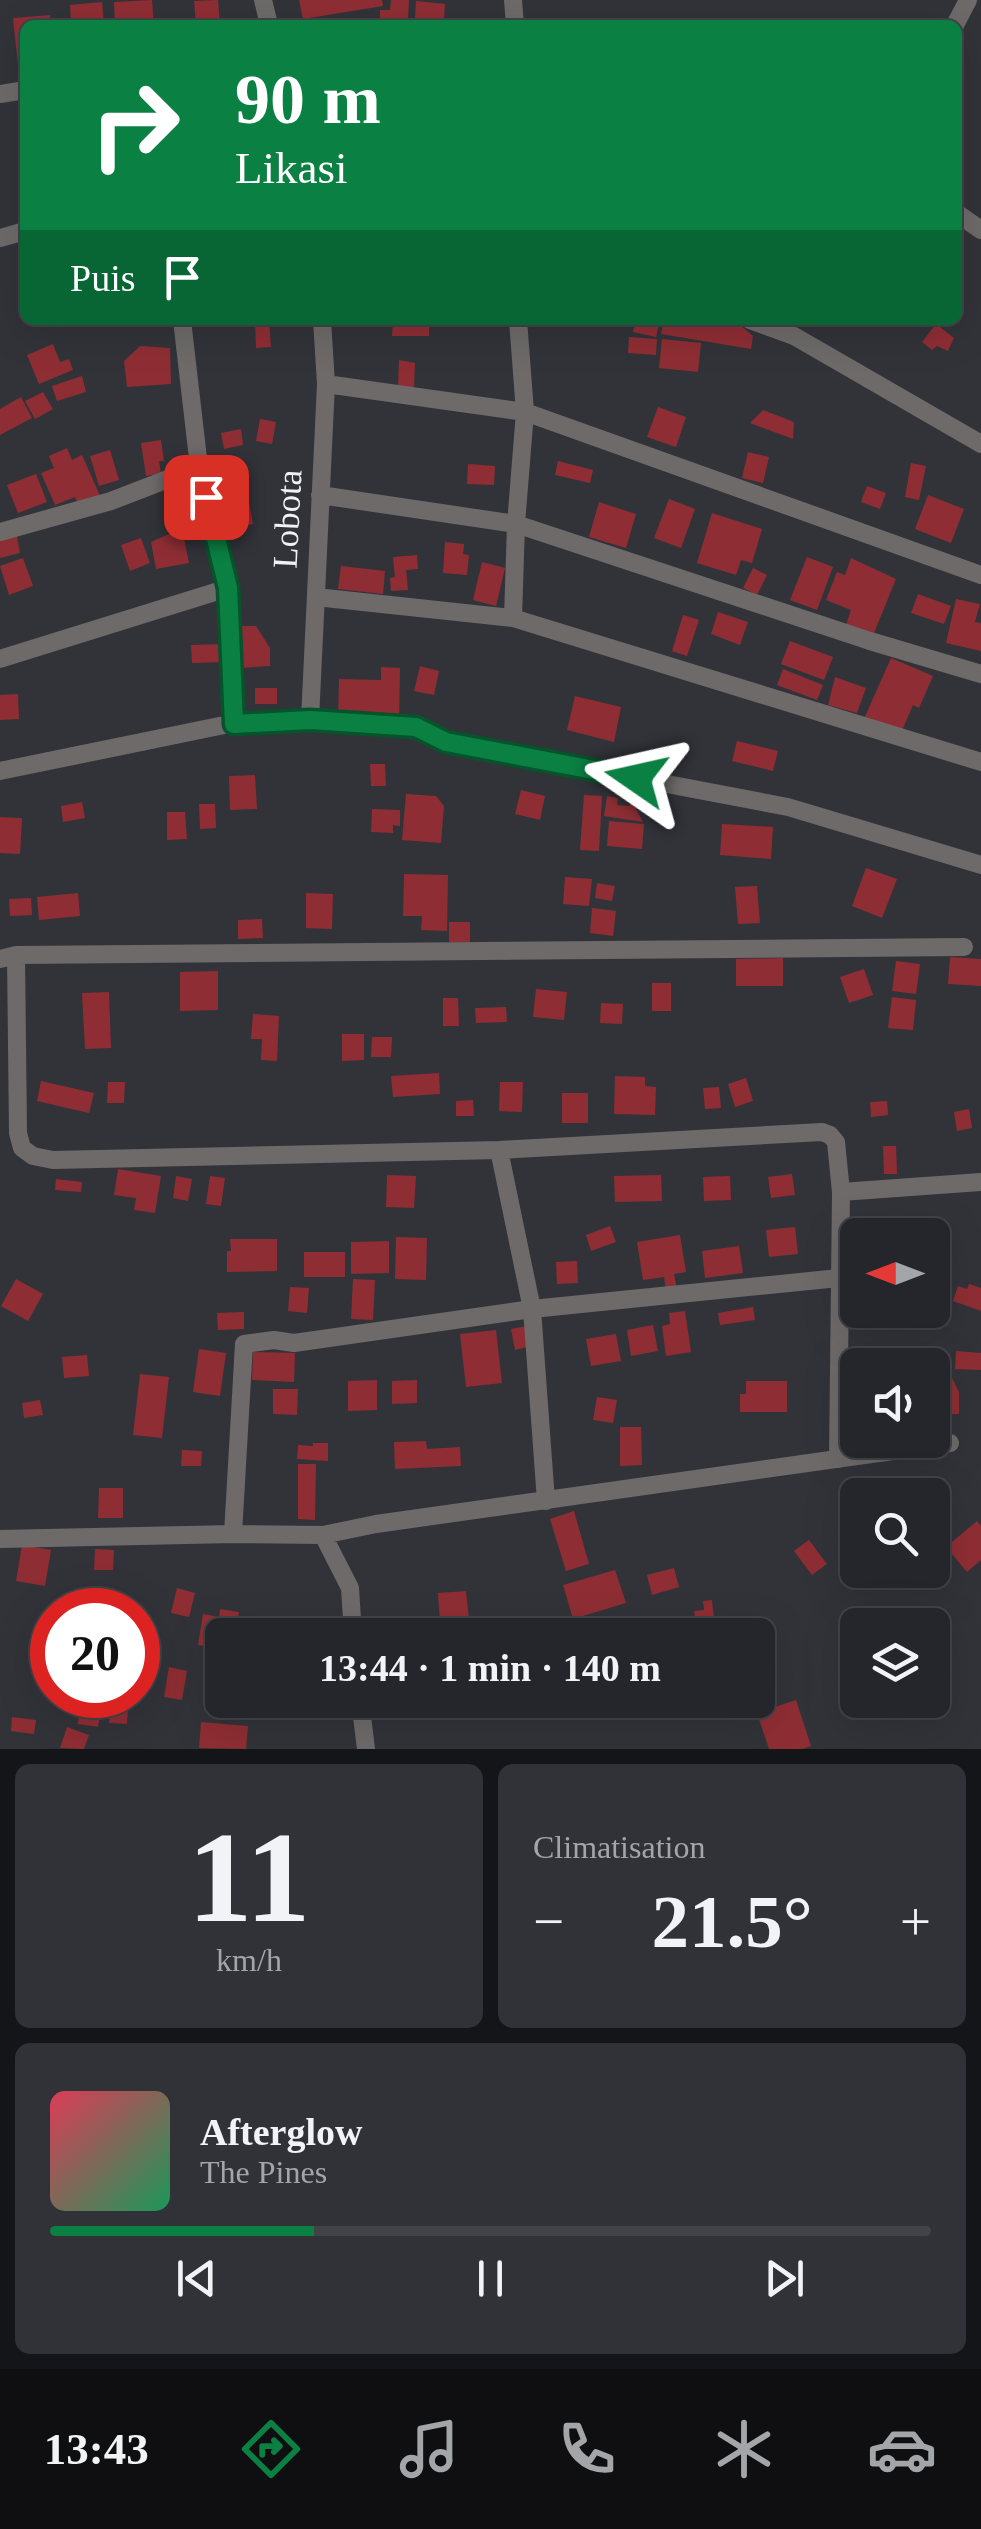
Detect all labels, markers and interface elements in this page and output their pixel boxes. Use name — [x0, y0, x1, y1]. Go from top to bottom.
icon: right — [70, 60, 200, 190]
text: 90 m — [235, 61, 381, 138]
text: Likasi — [235, 143, 347, 193]
icon: arrive — [155, 250, 210, 305]
text: Puis — [70, 257, 135, 299]
pin — [164, 455, 249, 540]
street label: Lobota — [265, 468, 310, 570]
icon: arrive — [179, 470, 234, 525]
position arrow — [584, 726, 688, 830]
north arrow — [840, 1218, 950, 1328]
map controls — [840, 1218, 950, 1718]
button: sound — [840, 1348, 950, 1458]
button: search — [840, 1478, 950, 1588]
speed limit sign: 20 — [30, 1588, 160, 1718]
button: layers — [840, 1608, 950, 1718]
text: 13:44 · 1 min · 140 m — [319, 1647, 661, 1689]
text: 11 — [188, 1805, 310, 1949]
text: Climatisation — [533, 1829, 705, 1865]
text: 21.5° — [651, 1880, 813, 1963]
text: − — [533, 1891, 564, 1952]
text: + — [900, 1891, 931, 1952]
text: km/h — [216, 1942, 282, 1978]
text: Afterglow — [200, 2111, 362, 2153]
text: The Pines — [200, 2154, 327, 2190]
icon: previous — [169, 2251, 224, 2306]
icon: pause — [463, 2251, 518, 2306]
icon: next — [757, 2251, 812, 2306]
icon: directions — [236, 2414, 306, 2484]
icon: music — [394, 2414, 464, 2484]
icon: phone — [552, 2414, 622, 2484]
icon: climate — [709, 2414, 779, 2484]
icon: car — [867, 2414, 937, 2484]
text: 13:43 — [44, 2424, 149, 2474]

